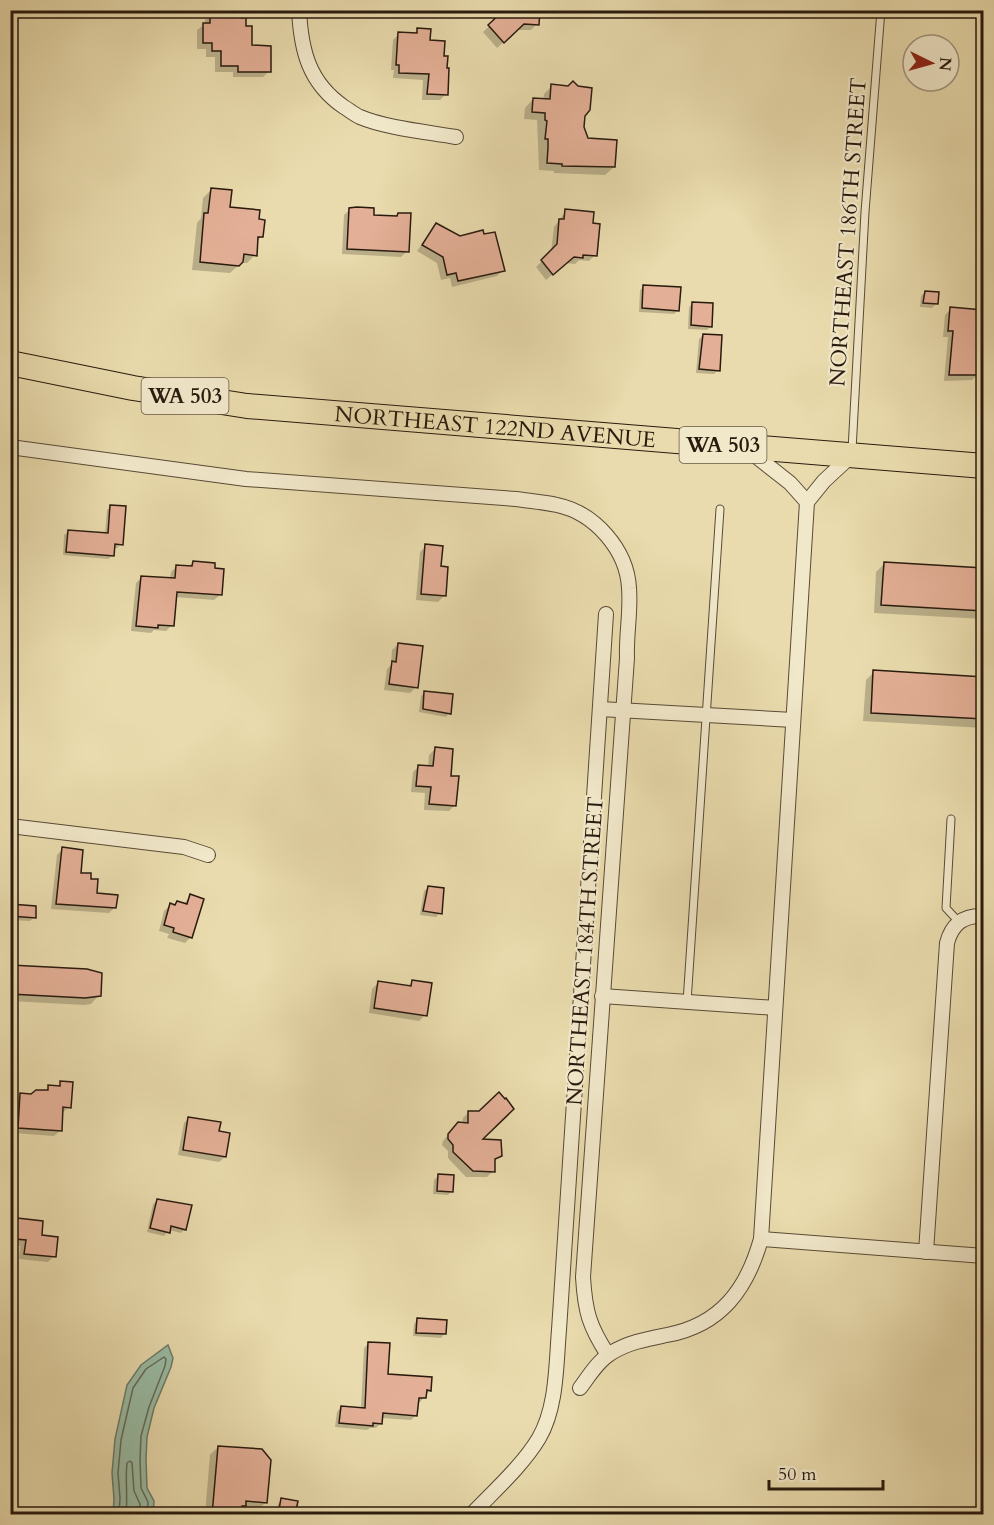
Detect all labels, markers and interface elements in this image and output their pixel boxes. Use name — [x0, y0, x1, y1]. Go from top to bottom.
north arrow — [901, 33, 961, 93]
text: N — [933, 56, 957, 72]
street label: NORTHEAST 186TH STREET — [822, 77, 874, 388]
road number: WA 503 — [142, 378, 228, 414]
street label: NORTHEAST 122ND AVENUE — [333, 399, 657, 455]
road number: WA 503 — [680, 427, 766, 463]
street label: NORTHEAST 184TH STREET — [559, 796, 611, 1107]
scale bar — [769, 1453, 883, 1491]
text: 50 m — [778, 1462, 817, 1487]

